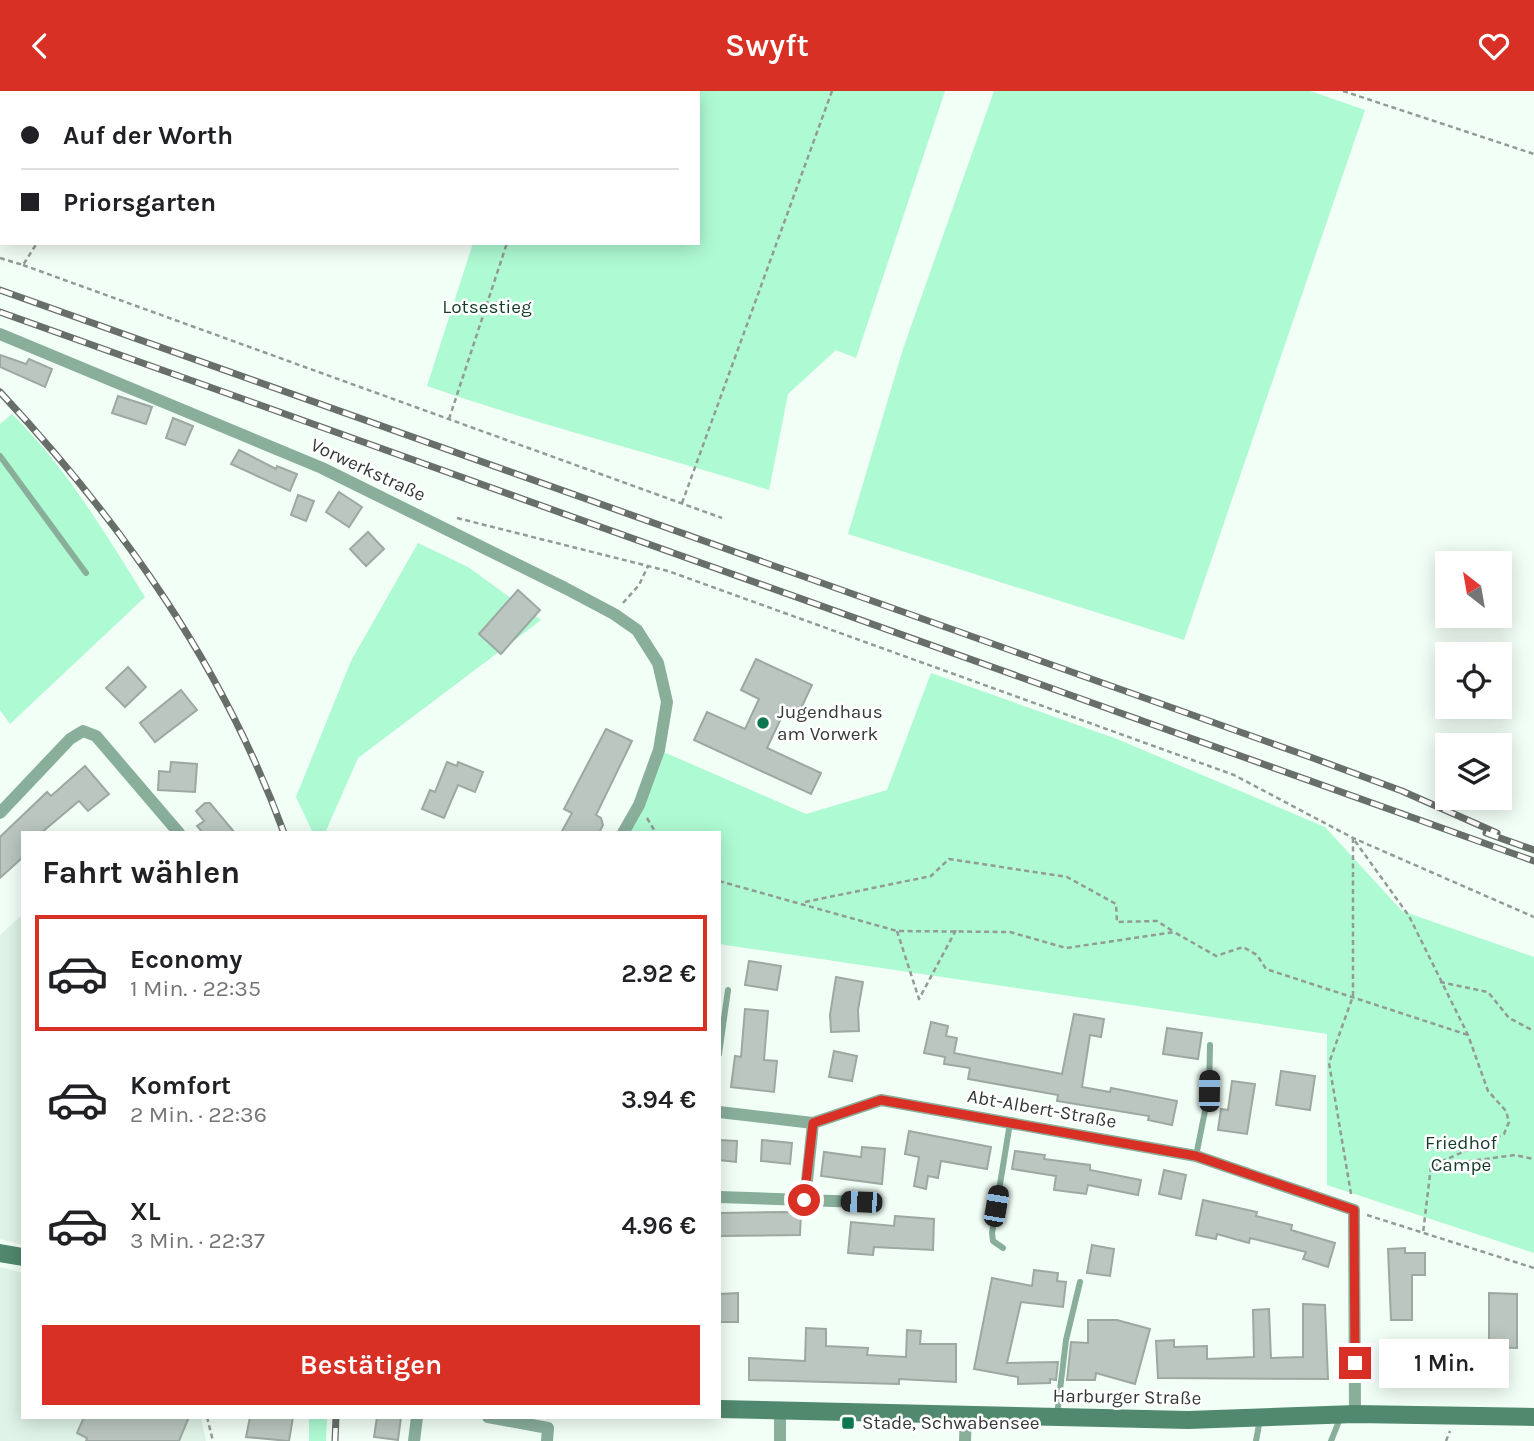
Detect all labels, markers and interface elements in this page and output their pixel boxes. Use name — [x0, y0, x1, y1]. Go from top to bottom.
icon: back — [21, 27, 59, 65]
text: Swyft — [725, 27, 809, 64]
icon: heart — [1475, 27, 1513, 65]
text: Auf der Worth — [63, 120, 233, 151]
text: Priorsgarten — [63, 187, 216, 218]
park label: Lotsestieg — [442, 296, 532, 318]
street label: Vorwerkstraße — [307, 434, 429, 506]
north arrow — [1435, 551, 1512, 628]
map controls — [1435, 551, 1512, 810]
button: locate — [1435, 642, 1512, 719]
place label: Jugendhaus am Vorwerk — [777, 701, 883, 745]
marker: Jugendhaus am Vorwerk — [755, 715, 771, 731]
button: layers — [1435, 733, 1512, 810]
text: Fahrt wählen — [42, 854, 240, 891]
icon: car — [46, 942, 109, 1005]
text: Economy — [130, 944, 242, 975]
text: 2.92 € — [621, 958, 696, 989]
text: 1 Min. · 22:35 — [130, 975, 261, 1002]
icon: car — [46, 1068, 109, 1131]
text: Komfort — [130, 1070, 231, 1101]
car — [1199, 1070, 1220, 1112]
text: 3.94 € — [621, 1084, 696, 1115]
street label: Abt-Albert-Straße — [966, 1085, 1118, 1133]
text: 2 Min. · 22:36 — [130, 1101, 267, 1128]
park label: Friedhof Campe — [1425, 1132, 1497, 1176]
car — [983, 1183, 1010, 1229]
route start — [788, 1184, 820, 1216]
car — [840, 1191, 883, 1213]
icon: car — [46, 1194, 109, 1257]
text: XL — [130, 1196, 161, 1227]
text: 4.96 € — [621, 1210, 696, 1241]
text: 3 Min. · 22:37 — [130, 1227, 265, 1254]
button: Bestätigen — [42, 1325, 700, 1405]
callout: 1 Min. — [1380, 1339, 1509, 1387]
route end — [1339, 1347, 1371, 1379]
text: 1 Min. — [1414, 1350, 1474, 1377]
street label: Harburger Straße — [1053, 1385, 1201, 1409]
place label: Stade, Schwabensee — [862, 1412, 1040, 1434]
marker: Stade, Schwabensee — [840, 1415, 856, 1431]

